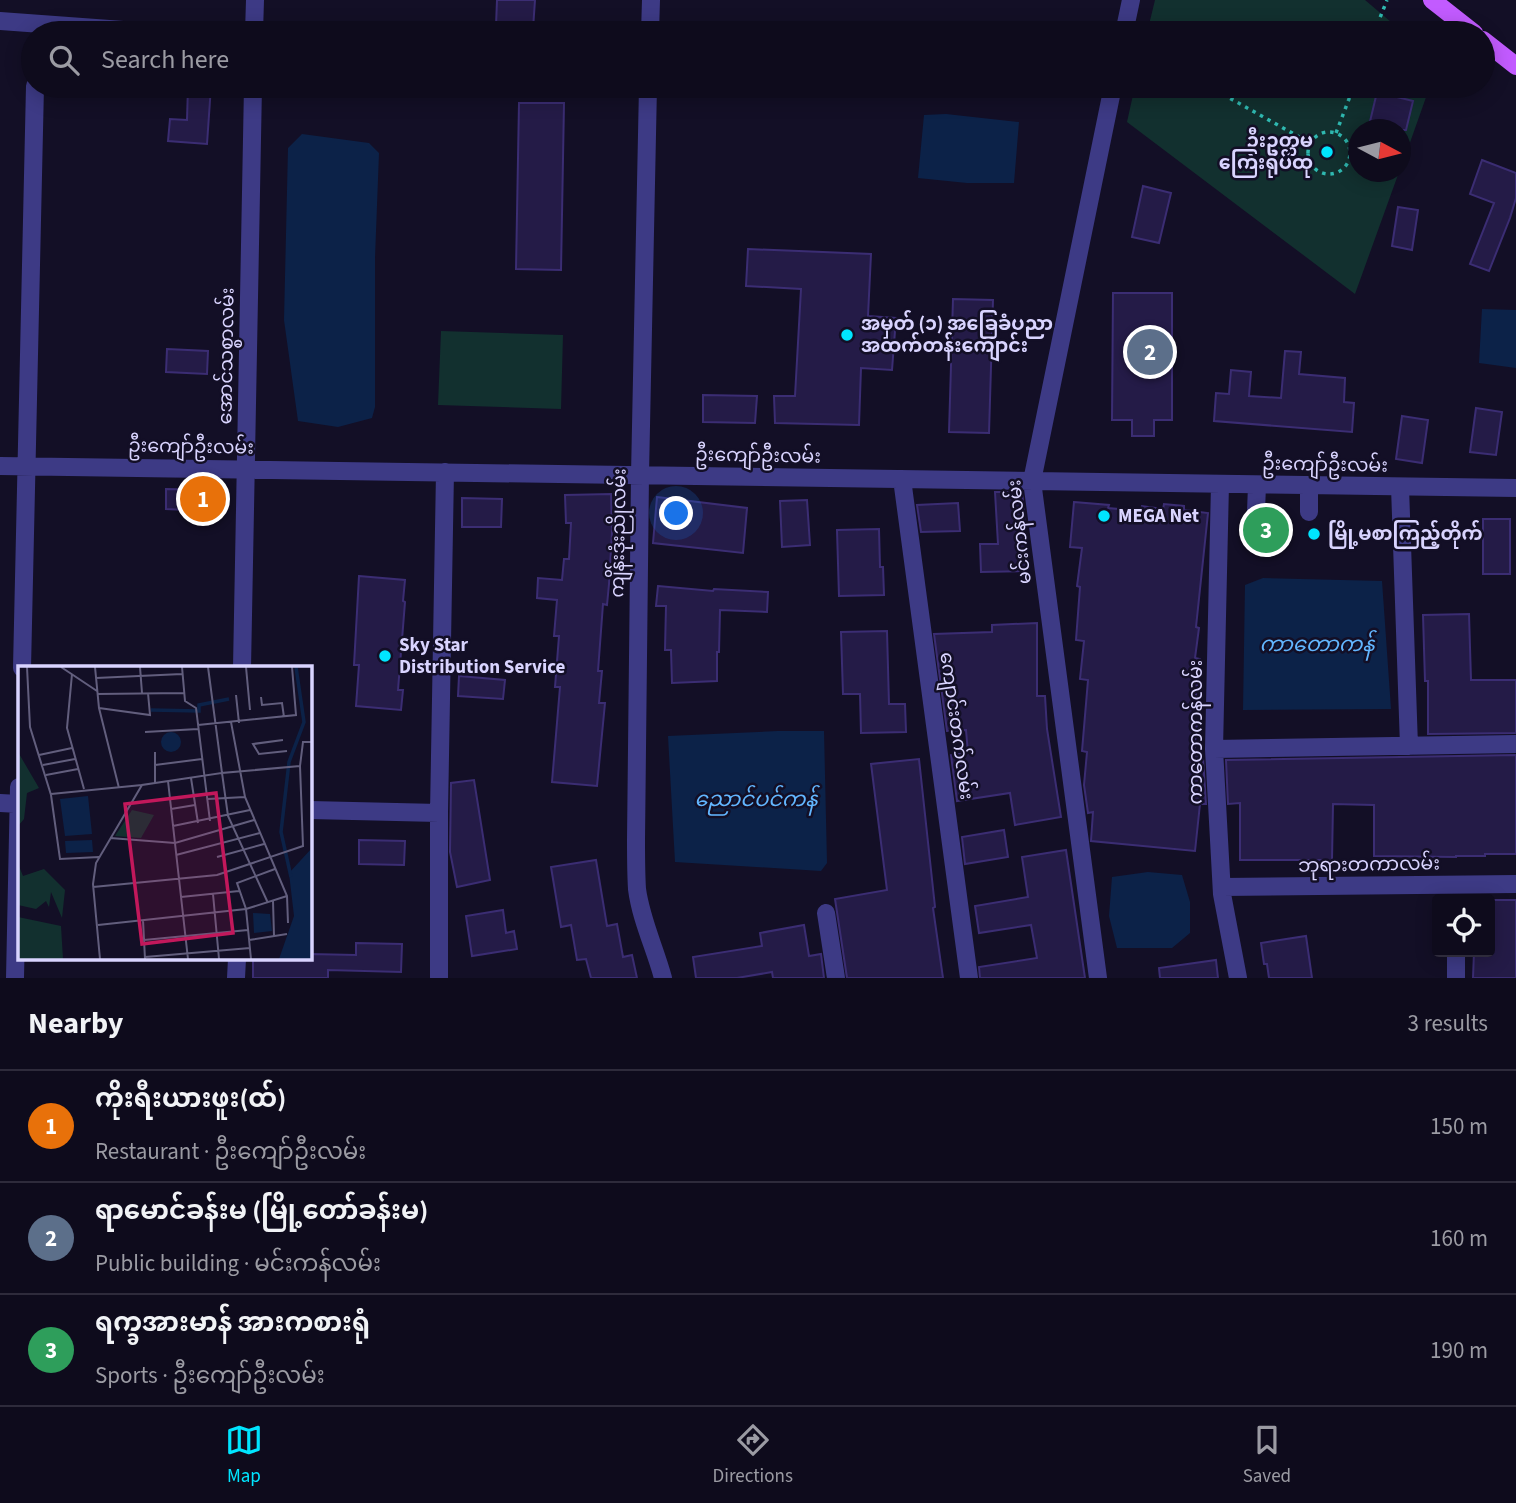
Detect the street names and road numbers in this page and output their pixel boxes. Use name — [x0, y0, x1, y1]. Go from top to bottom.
street label: အောင်သစ္စာလမ်း — [210, 287, 243, 425]
street label: ဦးကျော်ဦးလမ်း — [128, 430, 254, 463]
street label: ဦးကျော်ဦးလမ်း — [695, 439, 821, 472]
street label: ဦးကျော်ဦးလမ်း — [1262, 448, 1388, 481]
street label: ကျိန်းဒုံးညိုလမ်း — [602, 468, 636, 598]
street label: မင်းကန်လမ်း — [999, 478, 1040, 586]
street label: ကျောင်းတက်လမ်း — [931, 650, 982, 802]
street label: ကာတောကန်လမ်း — [1181, 660, 1211, 804]
street label: ဘုရားတကာလမ်း — [1298, 848, 1440, 882]

